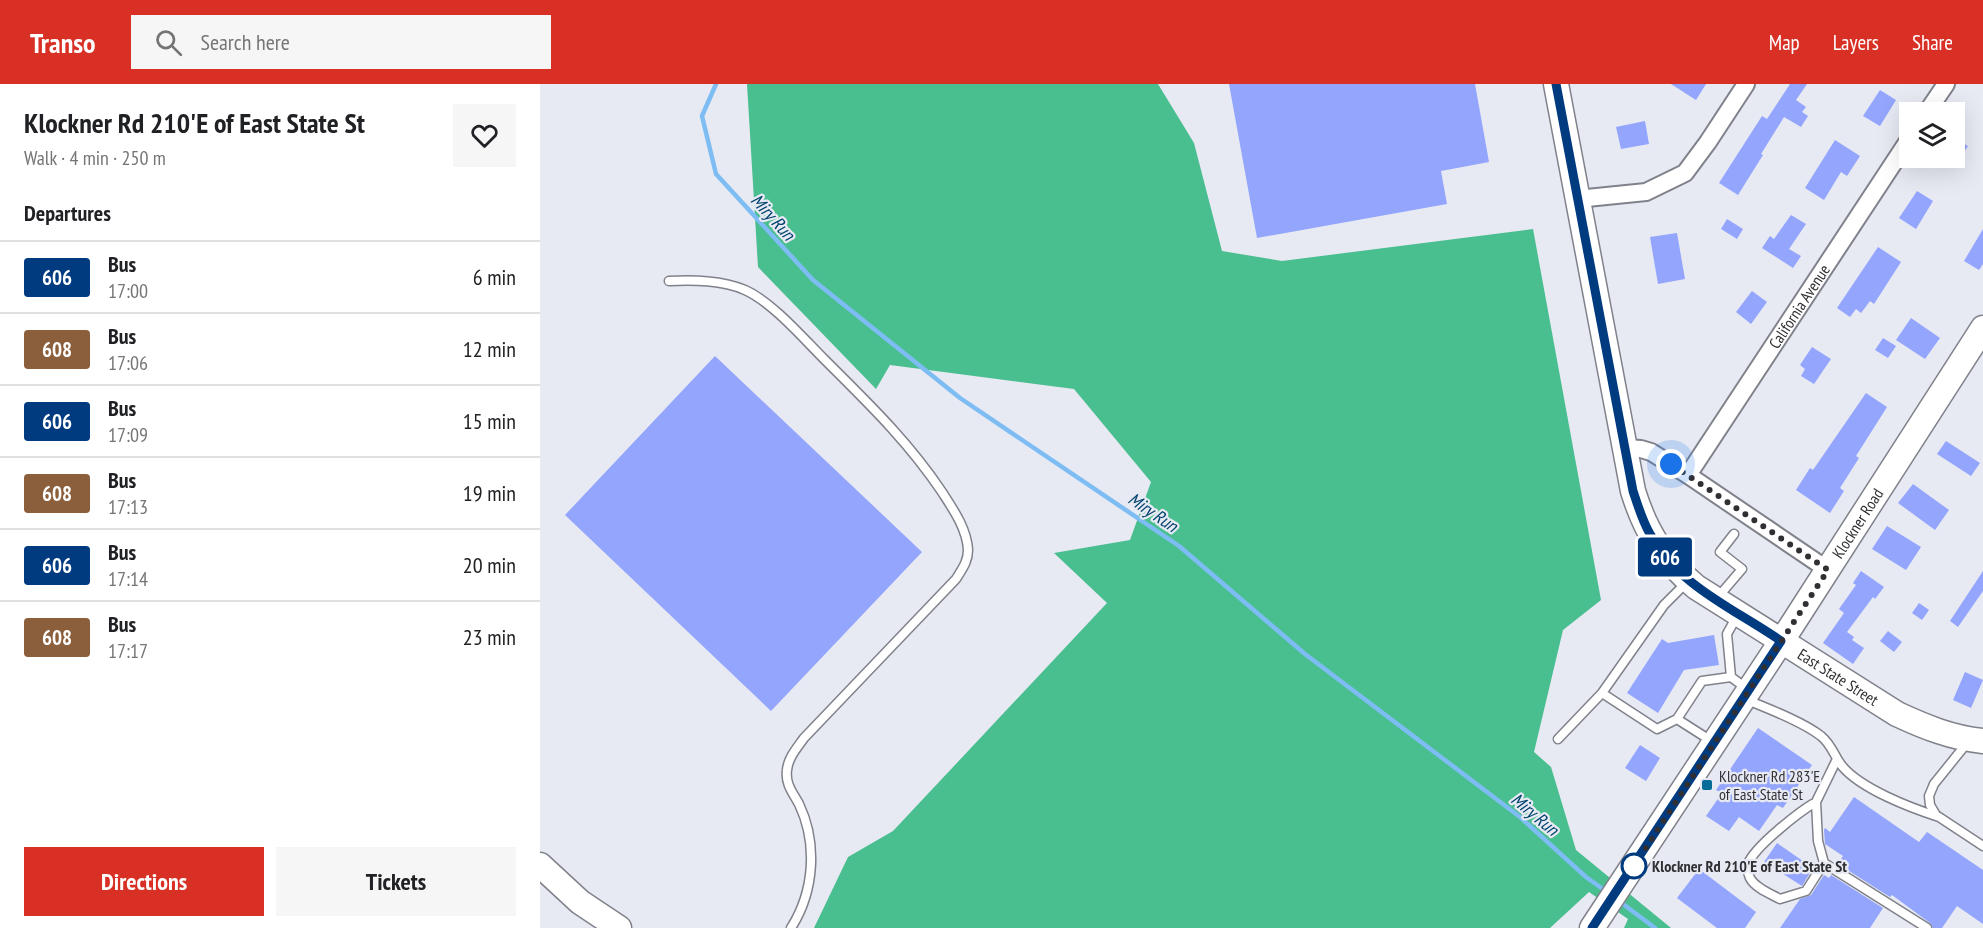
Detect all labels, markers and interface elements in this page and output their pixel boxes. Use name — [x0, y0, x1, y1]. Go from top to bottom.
search box — [131, 15, 551, 69]
text: Transo — [30, 24, 95, 61]
icon: search — [152, 26, 185, 59]
text: Search here — [200, 28, 290, 56]
text: Map — [1769, 29, 1800, 56]
text: Layers — [1833, 29, 1879, 56]
text: Share — [1912, 29, 1953, 56]
map controls — [1899, 102, 1965, 168]
button: layers — [1899, 102, 1965, 168]
text: Klockner Rd 210'E of East State St — [24, 104, 365, 141]
button: heart — [453, 104, 516, 167]
text: Walk · 4 min · 250 m — [24, 145, 166, 171]
water label: Miry Run — [746, 189, 801, 246]
text: Departures — [24, 199, 111, 227]
text: Bus — [108, 250, 136, 278]
street label: California Avenue — [1764, 261, 1834, 352]
text: 6 min — [473, 263, 516, 291]
text: 606 — [42, 264, 72, 291]
text: 17:00 — [108, 278, 148, 304]
text: Bus — [108, 322, 136, 350]
text: 12 min — [463, 335, 516, 363]
text: 608 — [42, 336, 72, 363]
text: 17:06 — [108, 350, 148, 376]
text: Bus — [108, 394, 136, 422]
text: 15 min — [463, 407, 516, 435]
text: 606 — [42, 408, 72, 435]
text: 17:09 — [108, 422, 148, 448]
your location — [1656, 449, 1686, 479]
text: Bus — [108, 466, 136, 494]
text: 19 min — [463, 479, 516, 507]
text: 608 — [42, 480, 72, 507]
street label: Klockner Road — [1828, 484, 1887, 562]
water label: Miry Run — [1124, 487, 1183, 537]
text: 17:13 — [108, 494, 148, 520]
text: Bus — [108, 538, 136, 566]
line badge: 606 — [1630, 538, 1700, 576]
text: 606 — [1650, 544, 1680, 571]
text: 20 min — [463, 551, 516, 579]
text: 606 — [42, 552, 72, 579]
text: 17:14 — [108, 566, 148, 592]
text: Bus — [108, 610, 136, 638]
text: 23 min — [463, 623, 516, 651]
text: 608 — [42, 624, 72, 651]
text: 17:17 — [108, 638, 148, 664]
street label: East State Street — [1794, 644, 1883, 710]
place label: Klockner Rd 283'E of East State St — [1719, 766, 1820, 804]
marker: Klockner Rd 283'E of East State St — [1700, 778, 1714, 792]
water label: Miry Run — [1507, 788, 1564, 841]
button: Directions — [24, 847, 264, 916]
button: Tickets — [276, 847, 516, 916]
marker: Klockner Rd 210'E of East State St — [1621, 853, 1647, 879]
place label: Klockner Rd 210'E of East State St — [1652, 856, 1847, 876]

